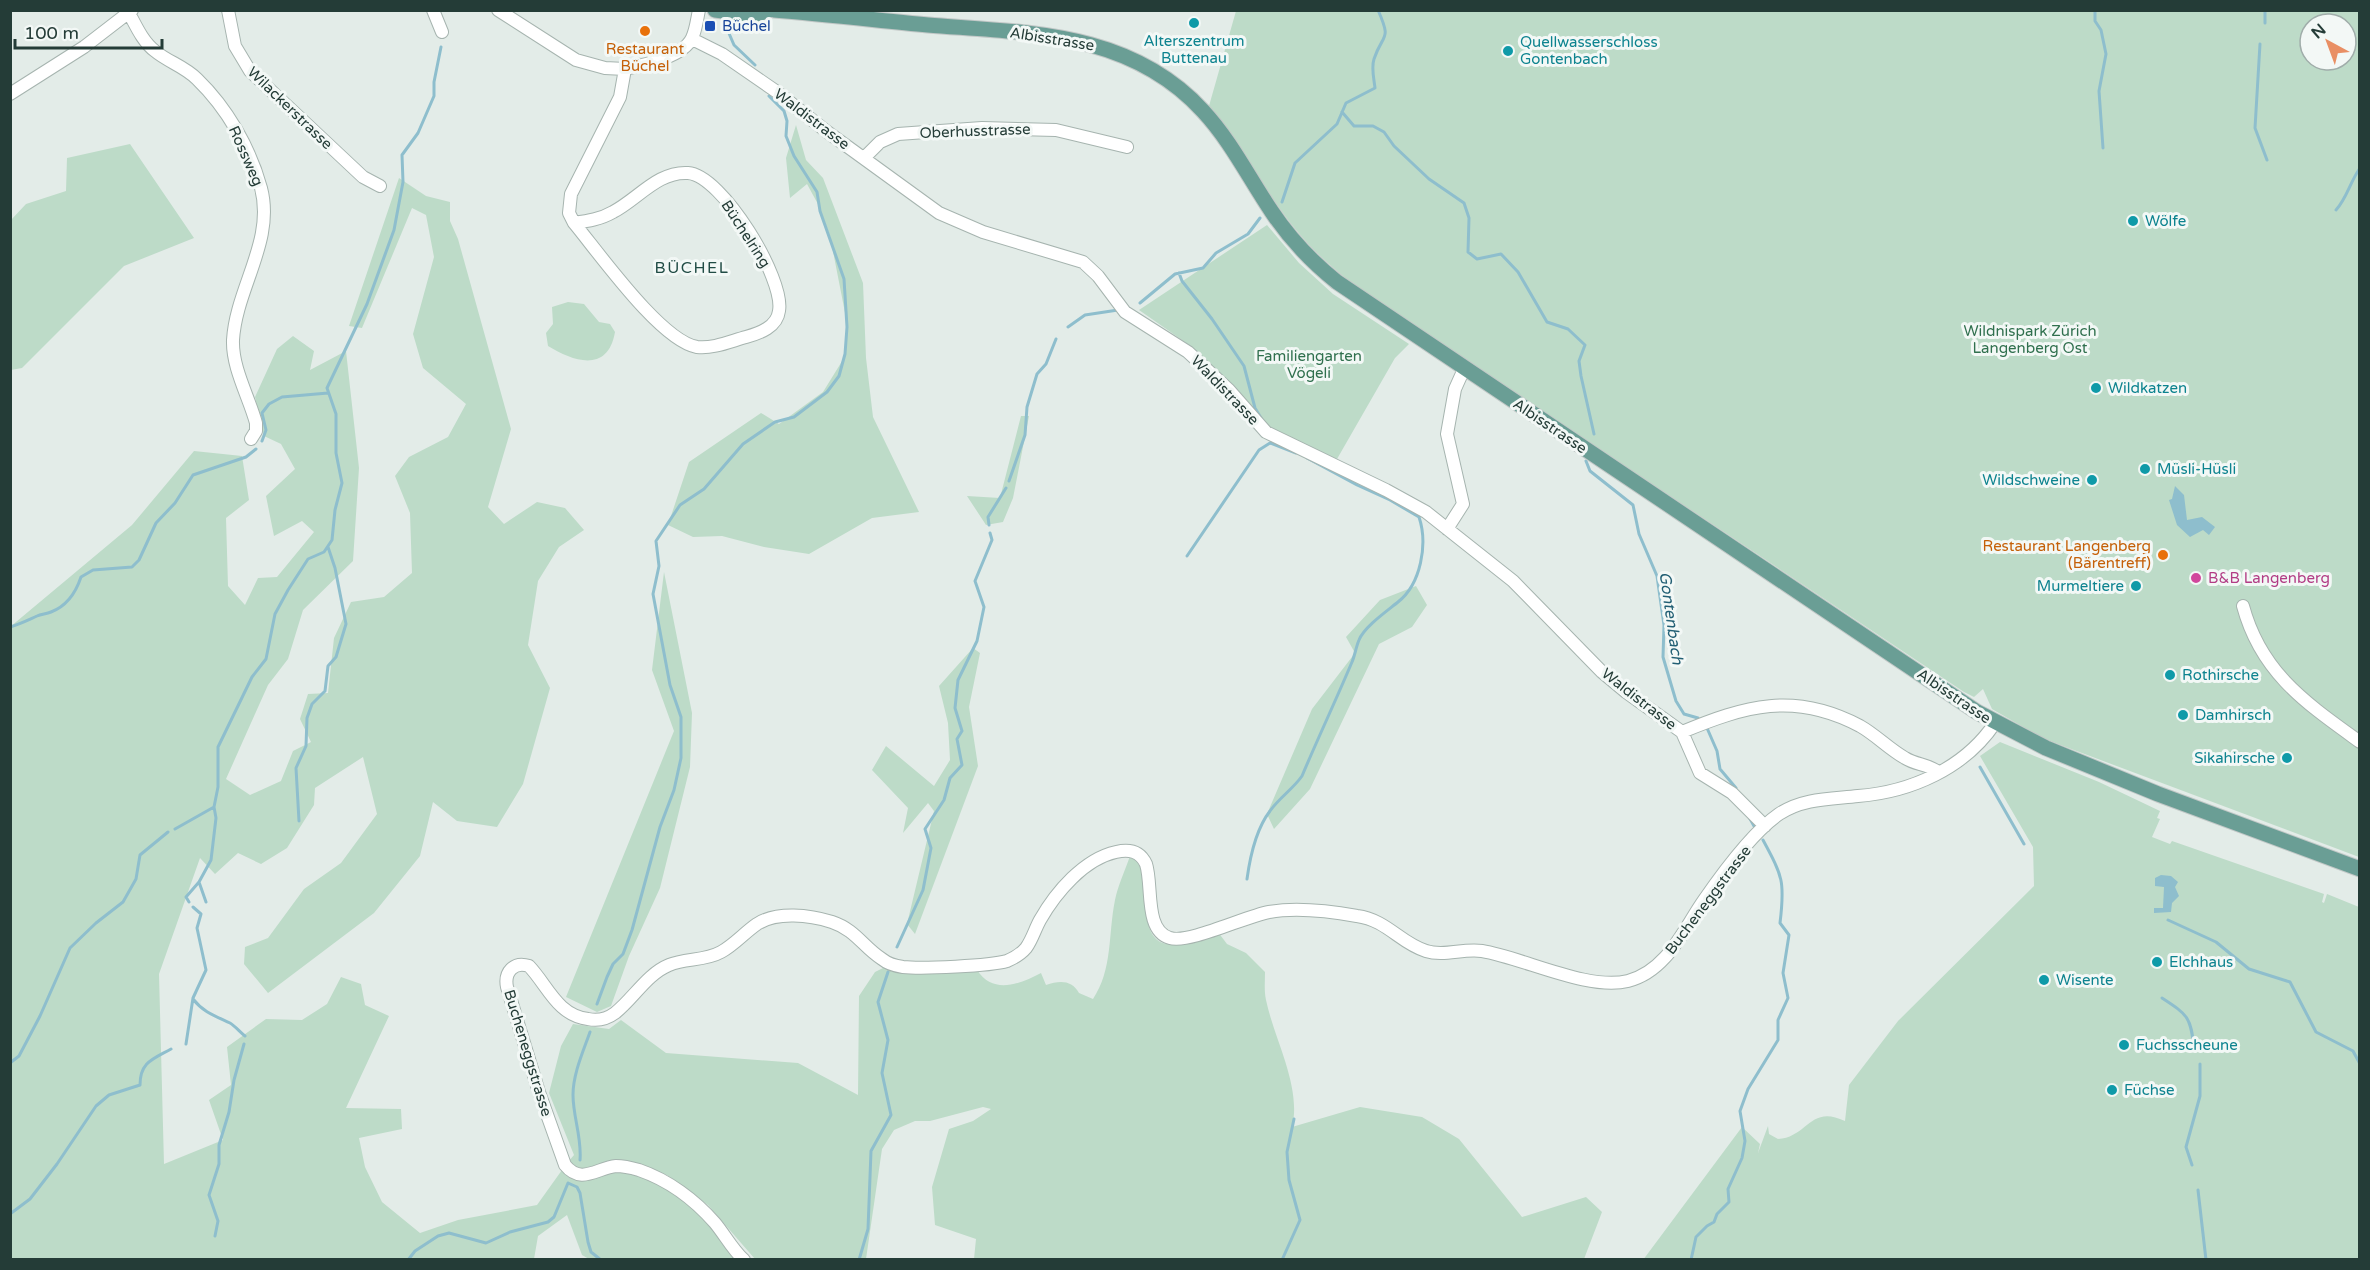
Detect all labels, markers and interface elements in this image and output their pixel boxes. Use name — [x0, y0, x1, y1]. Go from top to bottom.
scale bar — [15, 12, 162, 50]
north arrow — [2298, 12, 2358, 72]
marker: Alterszentrum Buttenau — [1187, 16, 1201, 30]
place label: Büchel — [722, 17, 771, 35]
marker: Büchel — [703, 19, 717, 33]
text: N — [2307, 20, 2330, 43]
text: 100 m — [24, 22, 79, 44]
street label: Albisstrasse — [1009, 23, 1095, 55]
marker: Restaurant Büchel — [638, 24, 652, 38]
place label: Alterszentrum Buttenau — [1143, 32, 1245, 67]
place label: Quellwasserschloss Gontenbach — [1520, 33, 1658, 68]
place label: Restaurant Büchel — [606, 40, 684, 75]
marker: Quellwasserschloss Gontenbach — [1501, 44, 1515, 58]
street label: Wilackerstrasse — [244, 63, 336, 153]
street label: Waldistrasse — [771, 85, 853, 153]
street label: Oberhusstrasse — [919, 120, 1031, 142]
street label: Rossweg — [225, 123, 267, 189]
street label: Büchelring — [718, 197, 774, 271]
place label: Wölfe — [2145, 212, 2186, 230]
marker: Wölfe — [2126, 214, 2140, 228]
district label: BÜCHEL — [655, 258, 729, 278]
park label: Wildnispark Zürich Langenberg Ost — [1963, 322, 2097, 357]
park label: Familiengarten Vögeli — [1256, 347, 1362, 382]
street label: Waldistrasse — [1187, 351, 1263, 429]
place label: Wildkatzen — [2108, 379, 2187, 397]
marker: Wildkatzen — [2089, 381, 2103, 395]
street label: Albisstrasse — [1510, 395, 1590, 457]
place label: Müsli-Hüsli — [2157, 460, 2236, 478]
marker: Müsli-Hüsli — [2138, 462, 2152, 476]
place label: Wildschweine — [1982, 471, 2080, 489]
marker: Wildschweine — [2085, 473, 2099, 487]
place label: Restaurant Langenberg (Bärentreff) — [1982, 537, 2151, 572]
marker: Restaurant Langenberg (Bärentreff) — [2156, 548, 2170, 562]
place label: B&B Langenberg — [2208, 569, 2330, 587]
water label: Gontenbach — [1655, 570, 1688, 667]
marker: B&B Langenberg — [2189, 571, 2203, 585]
place label: Murmeltiere — [2037, 577, 2124, 595]
marker: Murmeltiere — [2129, 579, 2143, 593]
street label: Waldistrasse — [1598, 664, 1680, 734]
street label: Albisstrasse — [1914, 665, 1994, 727]
place label: Rothirsche — [2182, 666, 2259, 684]
marker: Rothirsche — [2163, 668, 2177, 682]
place label: Damhirsch — [2195, 706, 2271, 724]
marker: Damhirsch — [2176, 708, 2190, 722]
place label: Sikahirsche — [2194, 749, 2275, 767]
marker: Sikahirsche — [2280, 751, 2294, 765]
street label: Bucheneggstrasse — [1661, 842, 1755, 958]
place label: Elchhaus — [2169, 953, 2233, 971]
marker: Elchhaus — [2150, 955, 2164, 969]
place label: Wisente — [2056, 971, 2114, 989]
marker: Wisente — [2037, 973, 2051, 987]
street label: Bucheneggstrasse — [500, 987, 556, 1119]
place label: Fuchsscheune — [2136, 1036, 2238, 1054]
marker: Fuchsscheune — [2117, 1038, 2131, 1052]
place label: Füchse — [2124, 1081, 2175, 1099]
marker: Füchse — [2105, 1083, 2119, 1097]

